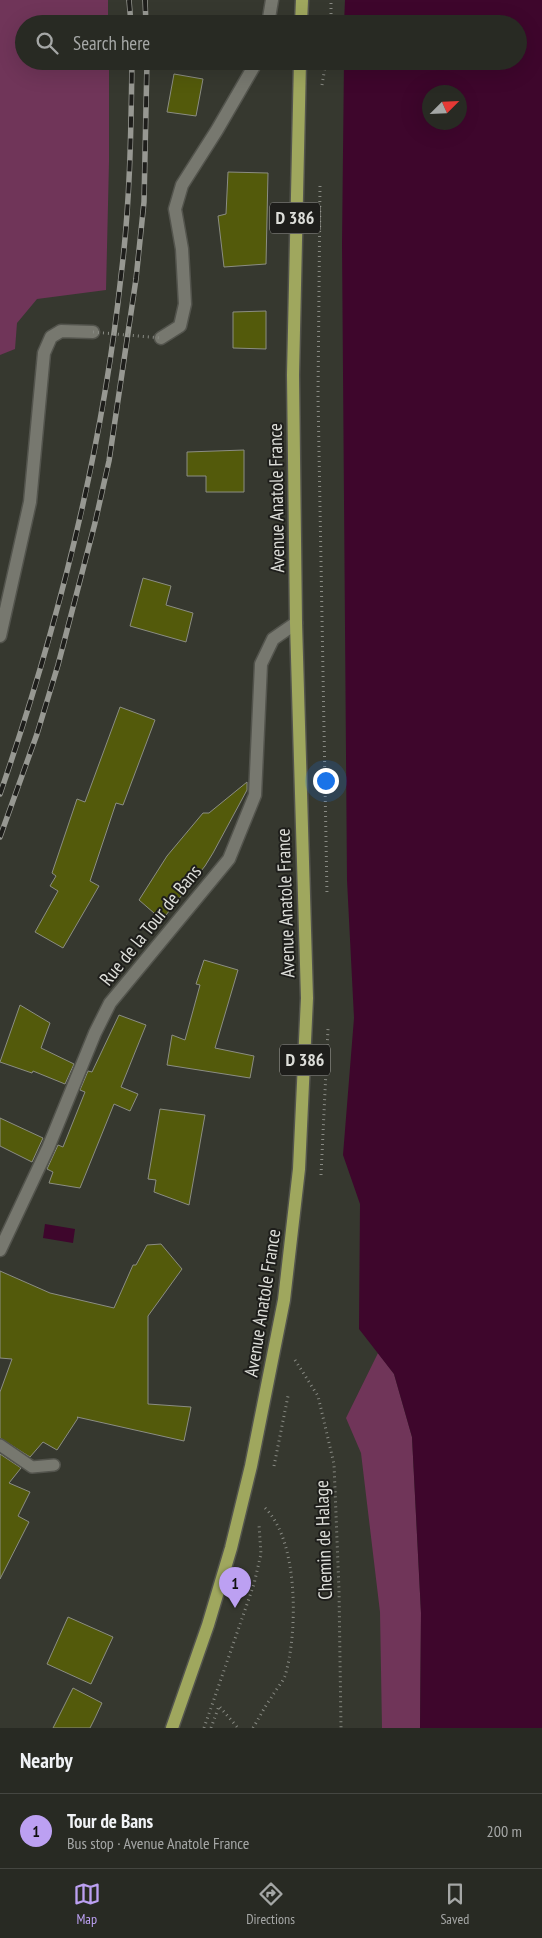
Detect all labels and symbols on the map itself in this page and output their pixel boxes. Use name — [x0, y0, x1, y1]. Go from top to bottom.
north arrow — [422, 85, 467, 130]
road number: D 386 — [270, 202, 320, 234]
street label: Avenue Anatole France — [263, 423, 289, 573]
your location — [313, 768, 339, 794]
street label: Avenue Anatole France — [270, 828, 300, 978]
street label: Rue de la Tour de Bans — [94, 860, 206, 990]
road number: D 386 — [280, 1044, 330, 1076]
street label: Avenue Anatole France — [238, 1227, 286, 1379]
street label: Chemin de Halage — [309, 1480, 337, 1600]
pin: 1 — [219, 1567, 251, 1608]

